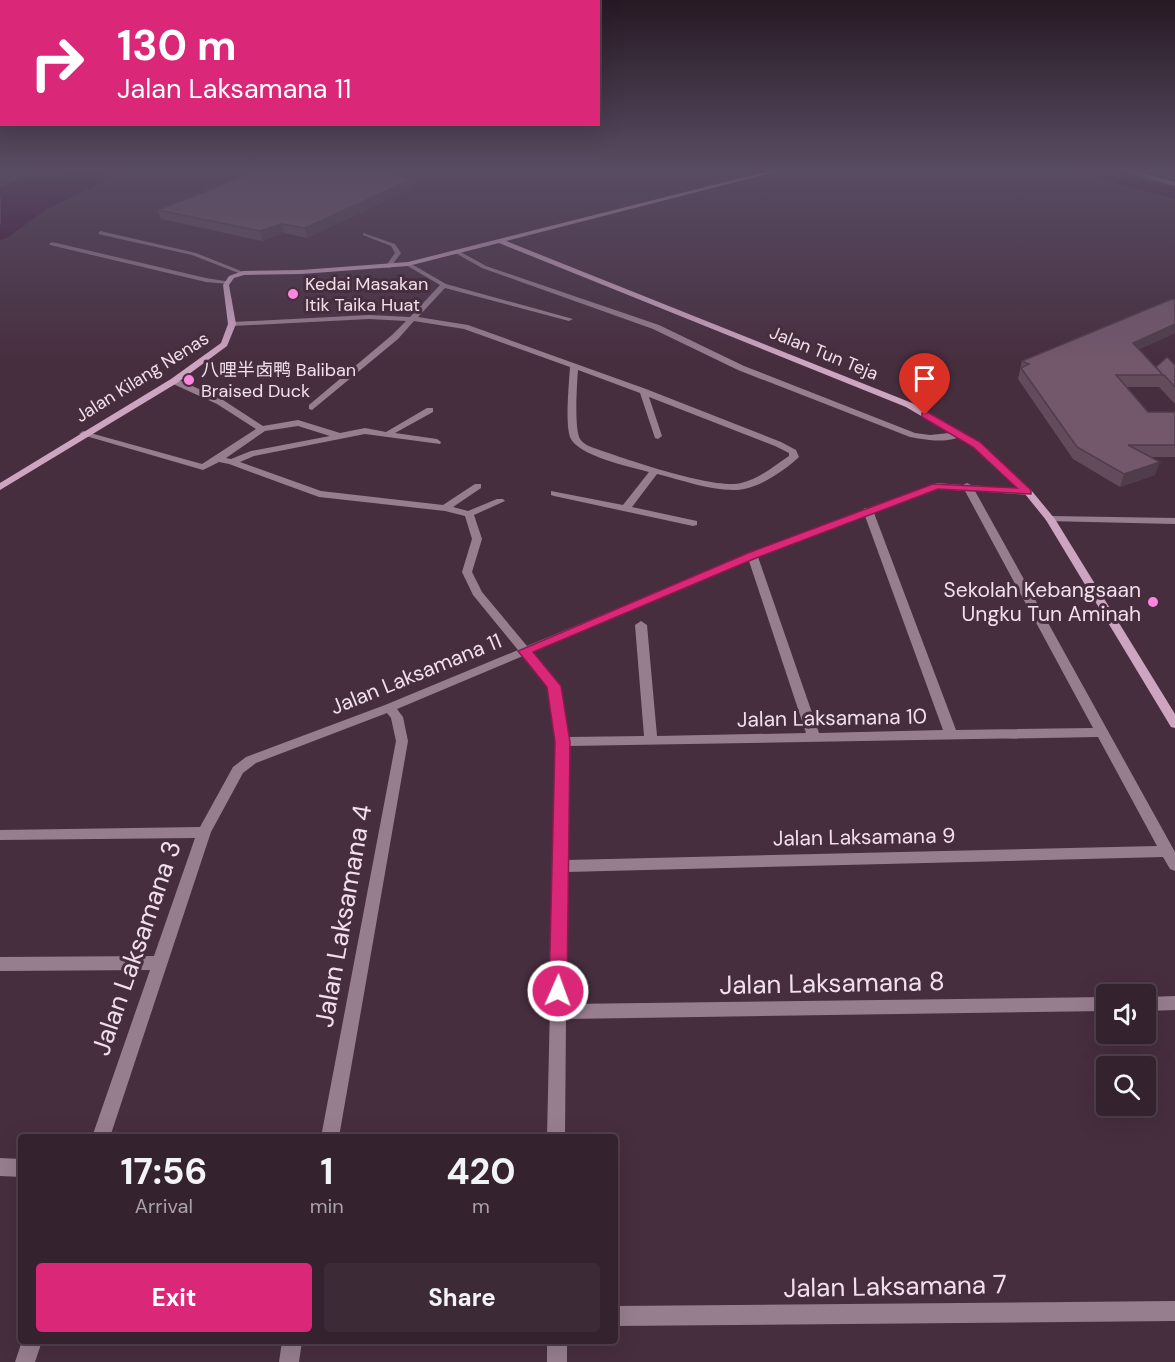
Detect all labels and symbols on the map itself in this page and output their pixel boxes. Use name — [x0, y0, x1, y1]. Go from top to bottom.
place label: Kedai Masakan Itik Taika Huat — [305, 272, 428, 317]
marker: Kedai Masakan Itik Taika Huat — [286, 287, 300, 301]
street label: Jalan Tun Teja — [766, 320, 882, 386]
street label: Jalan Kilang Nenas — [71, 326, 213, 428]
pin — [899, 353, 950, 415]
place label: 八哩半卤鸭 Baliban Braised Duck — [201, 358, 356, 403]
marker: 八哩半卤鸭 Baliban Braised Duck — [182, 373, 196, 387]
place label: Sekolah Kebangsaan Ungku Tun Aminah — [944, 576, 1141, 628]
marker: Sekolah Kebangsaan Ungku Tun Aminah — [1146, 595, 1160, 609]
street label: Jalan Laksamana 11 — [326, 627, 506, 721]
street label: Jalan Laksamana 10 — [737, 702, 927, 734]
street label: Jalan Laksamana 4 — [307, 802, 379, 1030]
street label: Jalan Laksamana 9 — [773, 821, 955, 853]
street label: Jalan Laksamana 3 — [83, 836, 189, 1060]
position arrow — [526, 959, 590, 1023]
street label: Jalan Laksamana 8 — [719, 964, 945, 1002]
street label: Jalan Laksamana 7 — [783, 1267, 1007, 1305]

